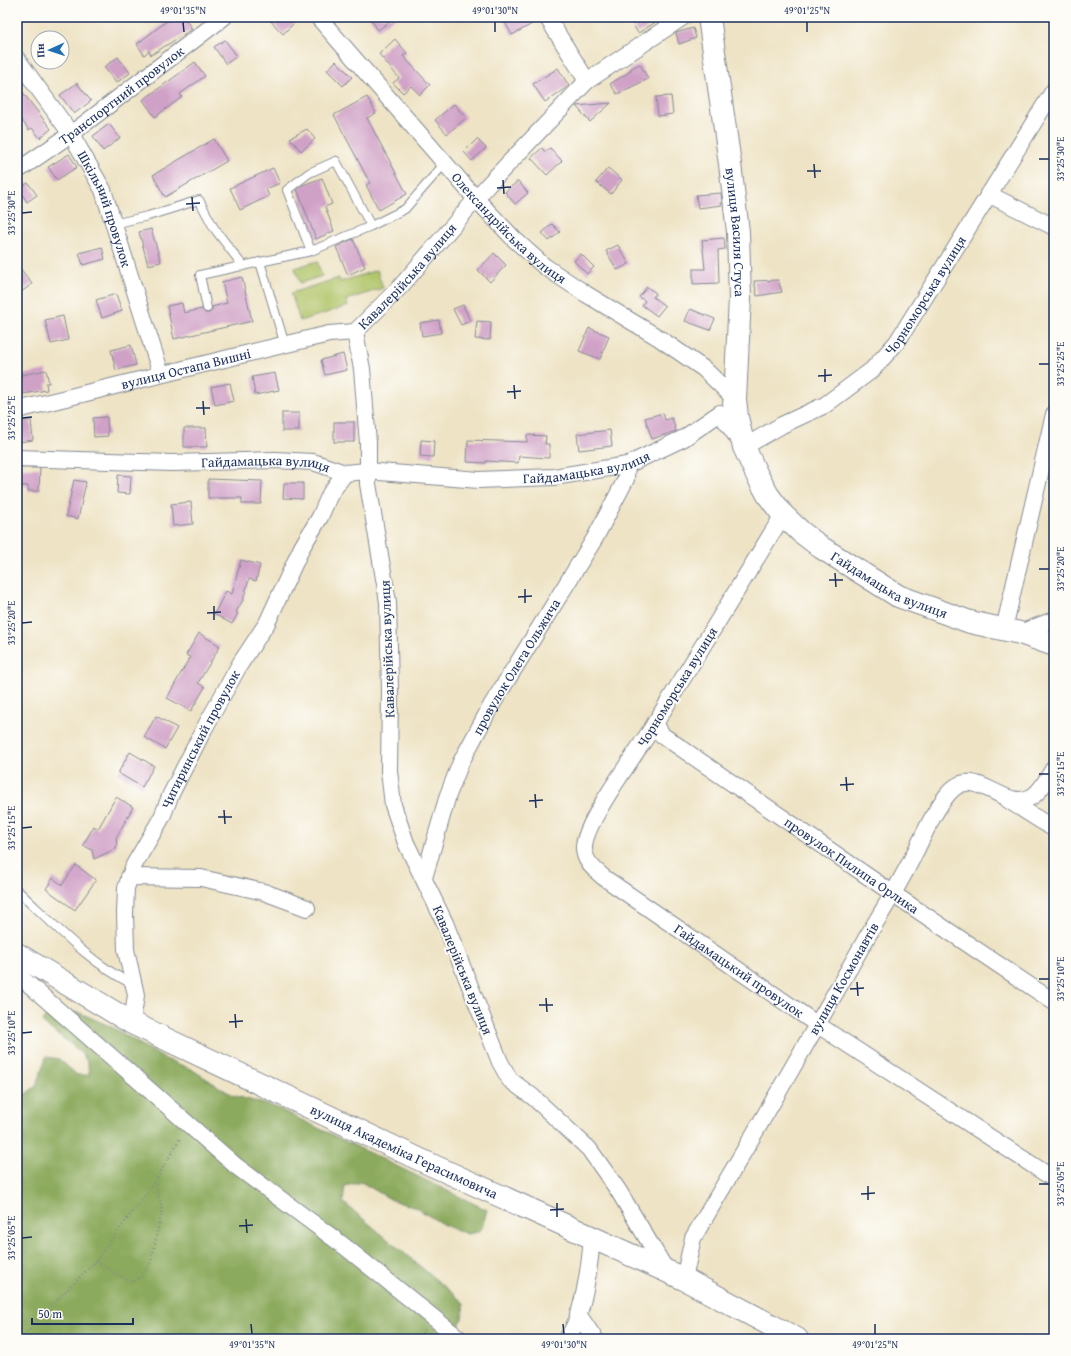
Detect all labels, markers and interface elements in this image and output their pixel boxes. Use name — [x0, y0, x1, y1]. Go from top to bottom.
text: 49°01'35"N — [160, 3, 206, 18]
text: 49°01'30"N — [472, 3, 518, 18]
text: 49°01'25"N — [784, 3, 830, 18]
north arrow — [30, 30, 70, 70]
street label: Транспортний провулок — [55, 41, 189, 149]
text: Пн — [32, 43, 48, 58]
text: 33°25'30"E — [1053, 137, 1068, 181]
street label: Шкільний провулок — [73, 147, 137, 270]
street label: вулиця Василя Стуса — [720, 166, 750, 297]
street label: Олександрійська вулиця — [447, 168, 571, 288]
text: 33°25'30"E — [4, 191, 19, 235]
street label: Кавалерійська вулиця — [353, 219, 461, 334]
street label: Чорноморська вулиця — [880, 232, 971, 360]
text: 33°25'25"E — [1053, 342, 1068, 386]
street label: вулиця Остапа Вишні — [119, 343, 253, 394]
text: 33°25'25"E — [4, 396, 19, 440]
street label: Гайдамацька вулиця — [522, 446, 653, 488]
street label: Гайдамацька вулиця — [201, 450, 333, 477]
street label: Гайдамацька вулиця — [827, 546, 950, 623]
text: 33°25'20"E — [1053, 547, 1068, 591]
street label: Кавалерійська вулиця — [375, 580, 399, 718]
street label: провулок Олега Ольжича — [467, 595, 565, 738]
text: 33°25'20"E — [4, 601, 19, 645]
street label: Чорноморська вулиця — [632, 623, 722, 751]
street label: Чигиринський провулок — [156, 666, 245, 812]
text: 33°25'15"E — [1053, 752, 1068, 796]
text: 33°25'15"E — [4, 806, 19, 850]
street label: провулок Пилипа Орлика — [780, 812, 923, 919]
street label: Кавалерійська вулиця — [428, 902, 498, 1038]
street label: вулиця Космонавтів — [803, 918, 884, 1038]
street label: Гайдамацький провулок — [670, 919, 808, 1023]
text: 33°25'10"E — [1053, 957, 1068, 1001]
text: 33°25'10"E — [4, 1011, 19, 1055]
street label: вулиця Академіка Герасимовича — [307, 1099, 501, 1204]
text: 33°25'05"E — [1053, 1162, 1068, 1206]
text: 33°25'05"E — [4, 1216, 19, 1260]
scale bar — [32, 1300, 133, 1326]
text: 50 m — [38, 1305, 62, 1322]
text: 49°01'35"N — [229, 1337, 275, 1352]
text: 49°01'30"N — [541, 1337, 587, 1352]
text: 49°01'25"N — [852, 1337, 898, 1352]

